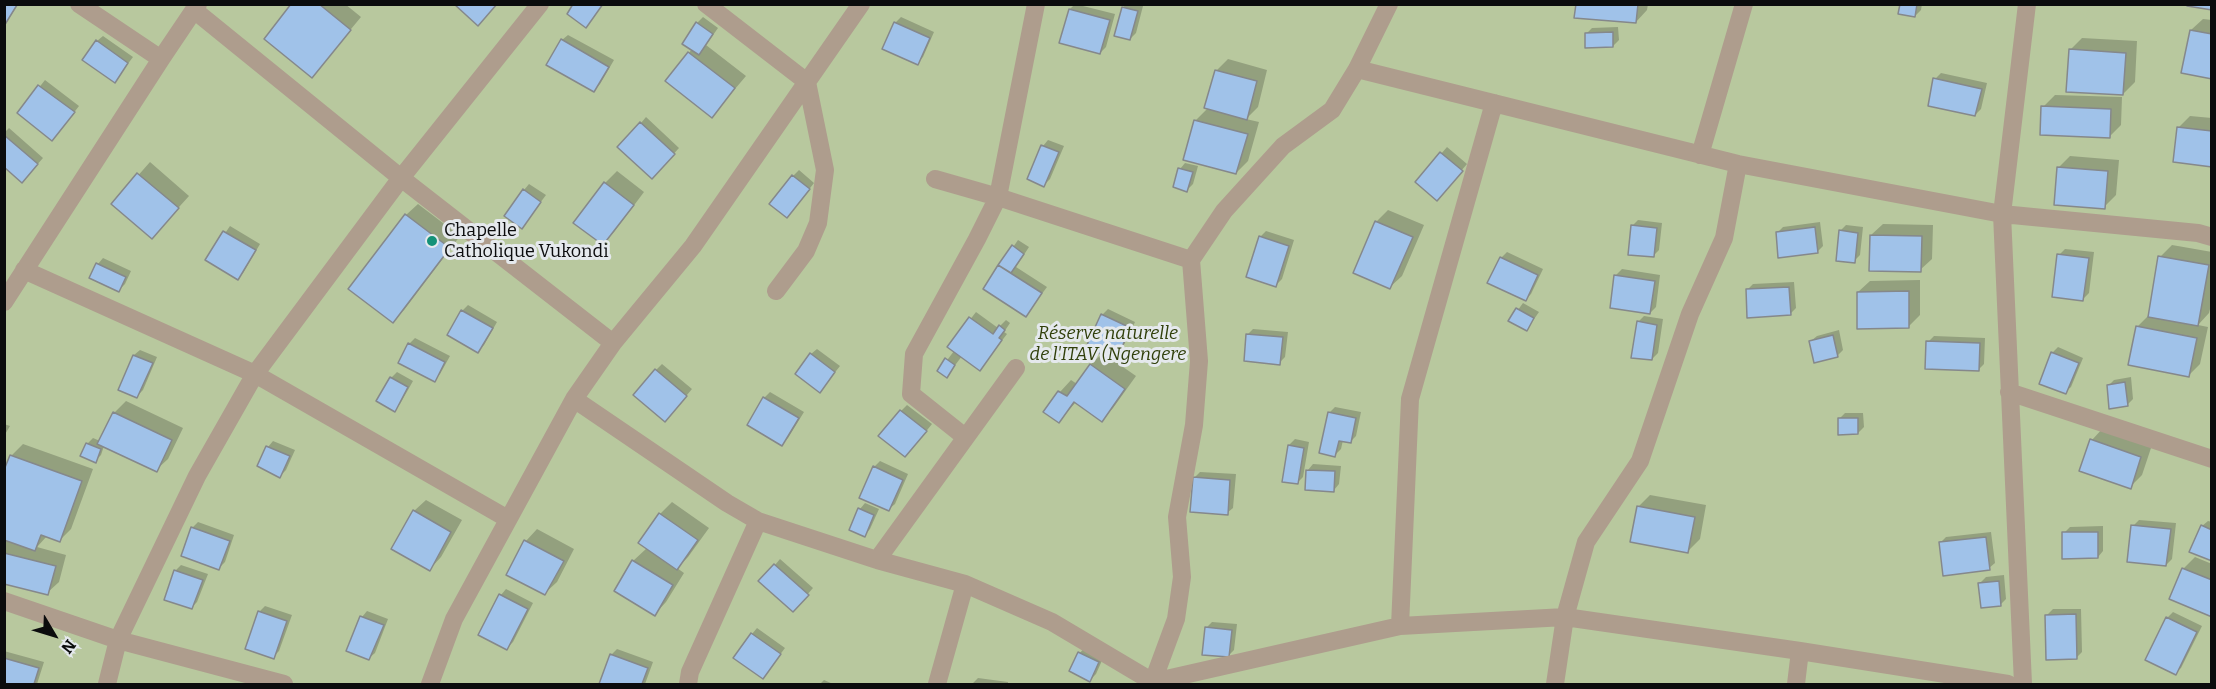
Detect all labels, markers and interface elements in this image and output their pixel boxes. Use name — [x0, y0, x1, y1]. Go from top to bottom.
place label: Chapelle Catholique Vukondi — [444, 220, 609, 262]
marker: Chapelle Catholique Vukondi — [425, 234, 439, 248]
park label: Réserve naturelle de l'ITAV (Ngengere — [1030, 323, 1186, 366]
north arrow — [24, 605, 84, 665]
text: N — [57, 636, 80, 657]

